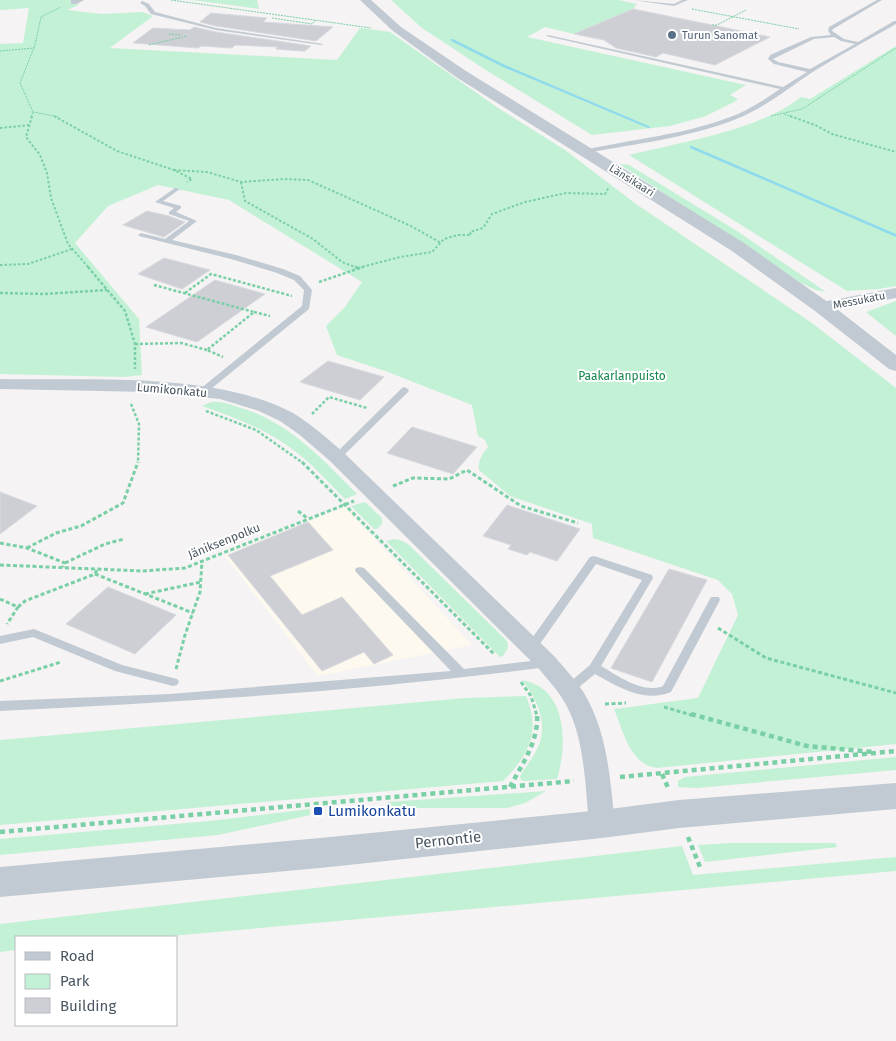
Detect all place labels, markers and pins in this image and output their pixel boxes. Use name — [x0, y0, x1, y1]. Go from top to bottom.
marker: Turun Sanomat — [666, 29, 678, 41]
place label: Turun Sanomat — [682, 29, 758, 42]
place label: Lumikonkatu — [328, 802, 416, 820]
marker: Lumikonkatu — [312, 805, 324, 817]

